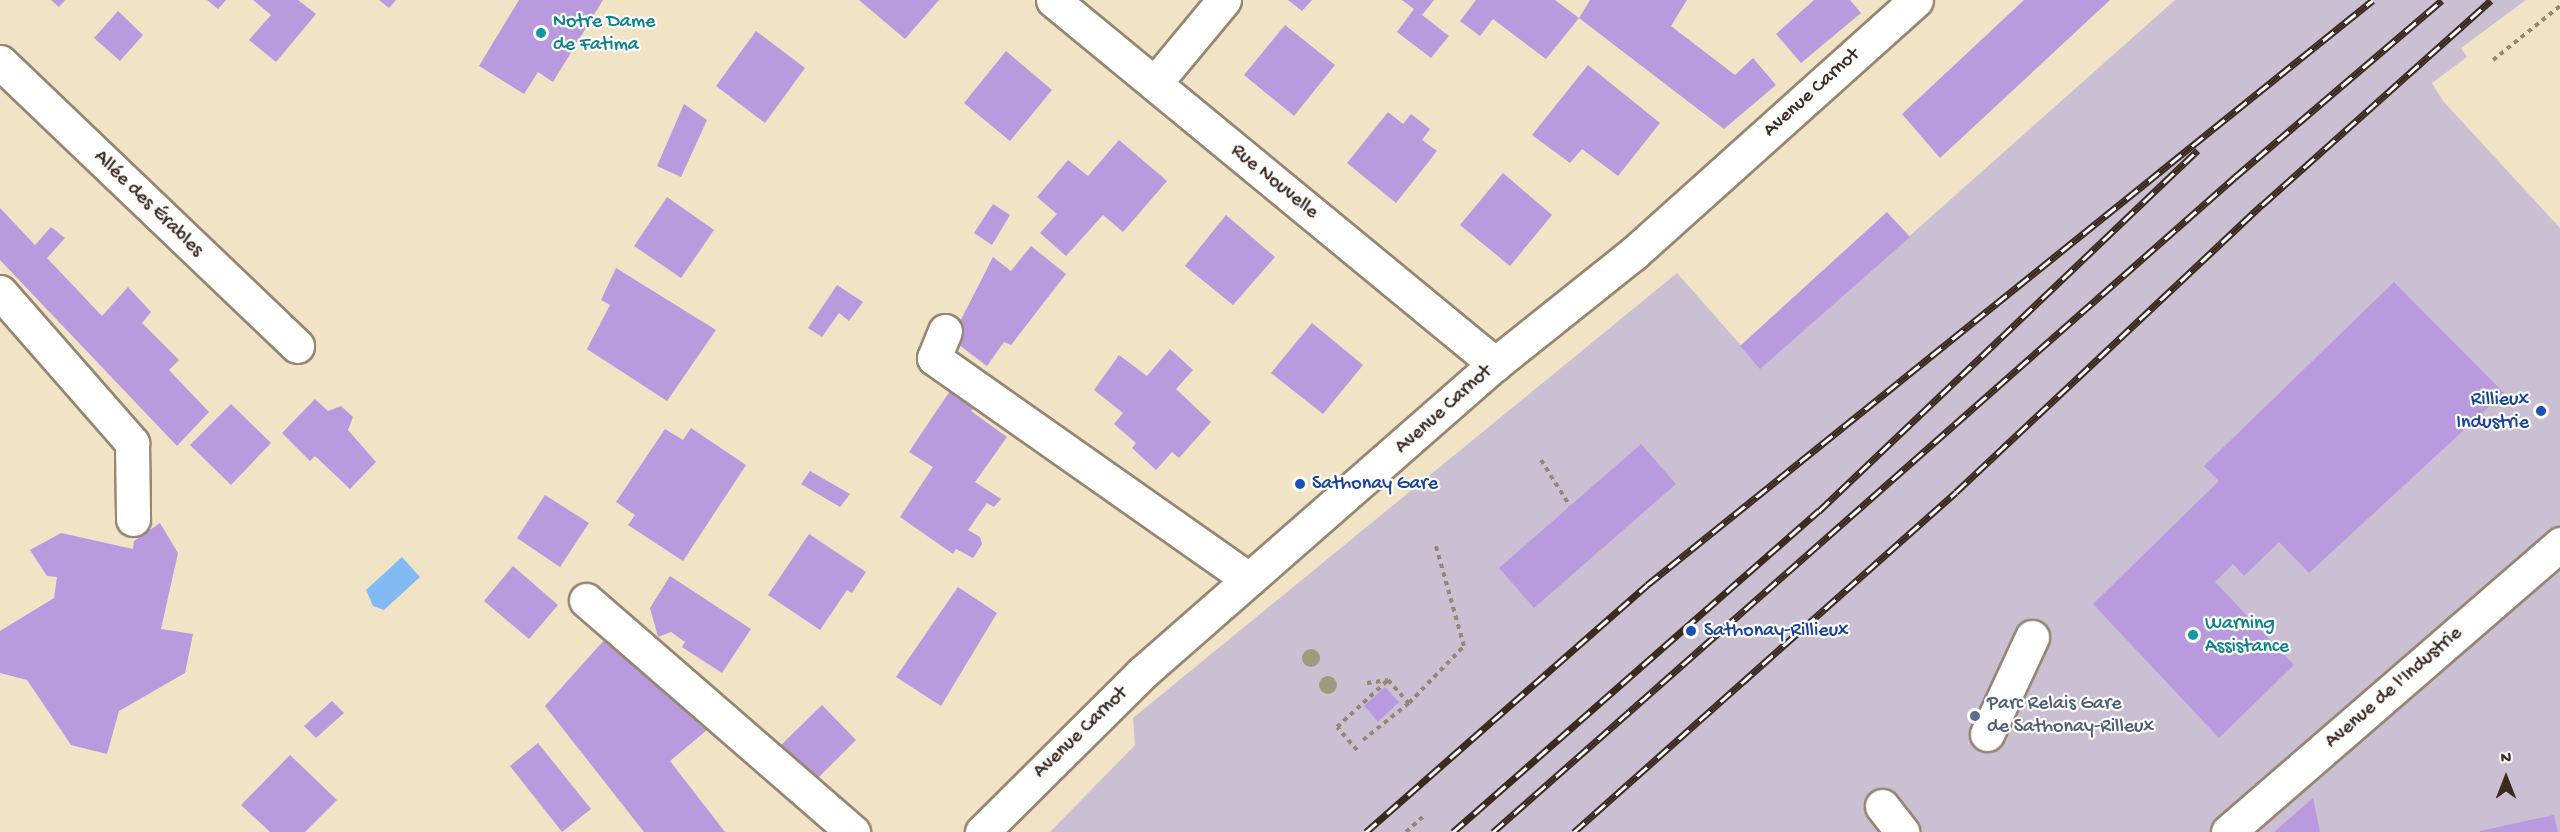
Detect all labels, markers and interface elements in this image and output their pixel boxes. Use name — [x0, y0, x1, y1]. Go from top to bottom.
place label: Notre Dame de Fatima — [553, 10, 655, 57]
marker: Notre Dame de Fatima — [534, 26, 548, 40]
street label: Avenue Carnot — [1759, 43, 1865, 143]
street label: Rue Nouvelle — [1225, 139, 1323, 225]
street label: Allée des Érables — [88, 146, 208, 262]
street label: Avenue Carnot — [1391, 360, 1497, 460]
place label: Rillieux Industrie — [2456, 388, 2529, 435]
marker: Rillieux Industrie — [2534, 404, 2548, 418]
place label: Sathonay Gare — [1312, 472, 1438, 496]
marker: Sathonay Gare — [1293, 477, 1307, 491]
place label: Warning Assistance — [2205, 612, 2289, 659]
place label: Sathonay-Rillieux — [1704, 619, 1849, 643]
marker: Sathonay-Rillieux — [1682, 622, 1700, 640]
street label: Avenue de l'Industrie — [2321, 622, 2467, 754]
marker: Warning Assistance — [2186, 628, 2200, 642]
street label: Avenue Carnot — [1029, 682, 1133, 784]
place label: Parc Relais Gare de Sathonay-Rilleux — [1987, 692, 2154, 739]
marker: Parc Relais Gare de Sathonay-Rilleux — [1968, 709, 1982, 723]
north arrow — [2476, 748, 2536, 808]
text: N — [2501, 750, 2511, 769]

